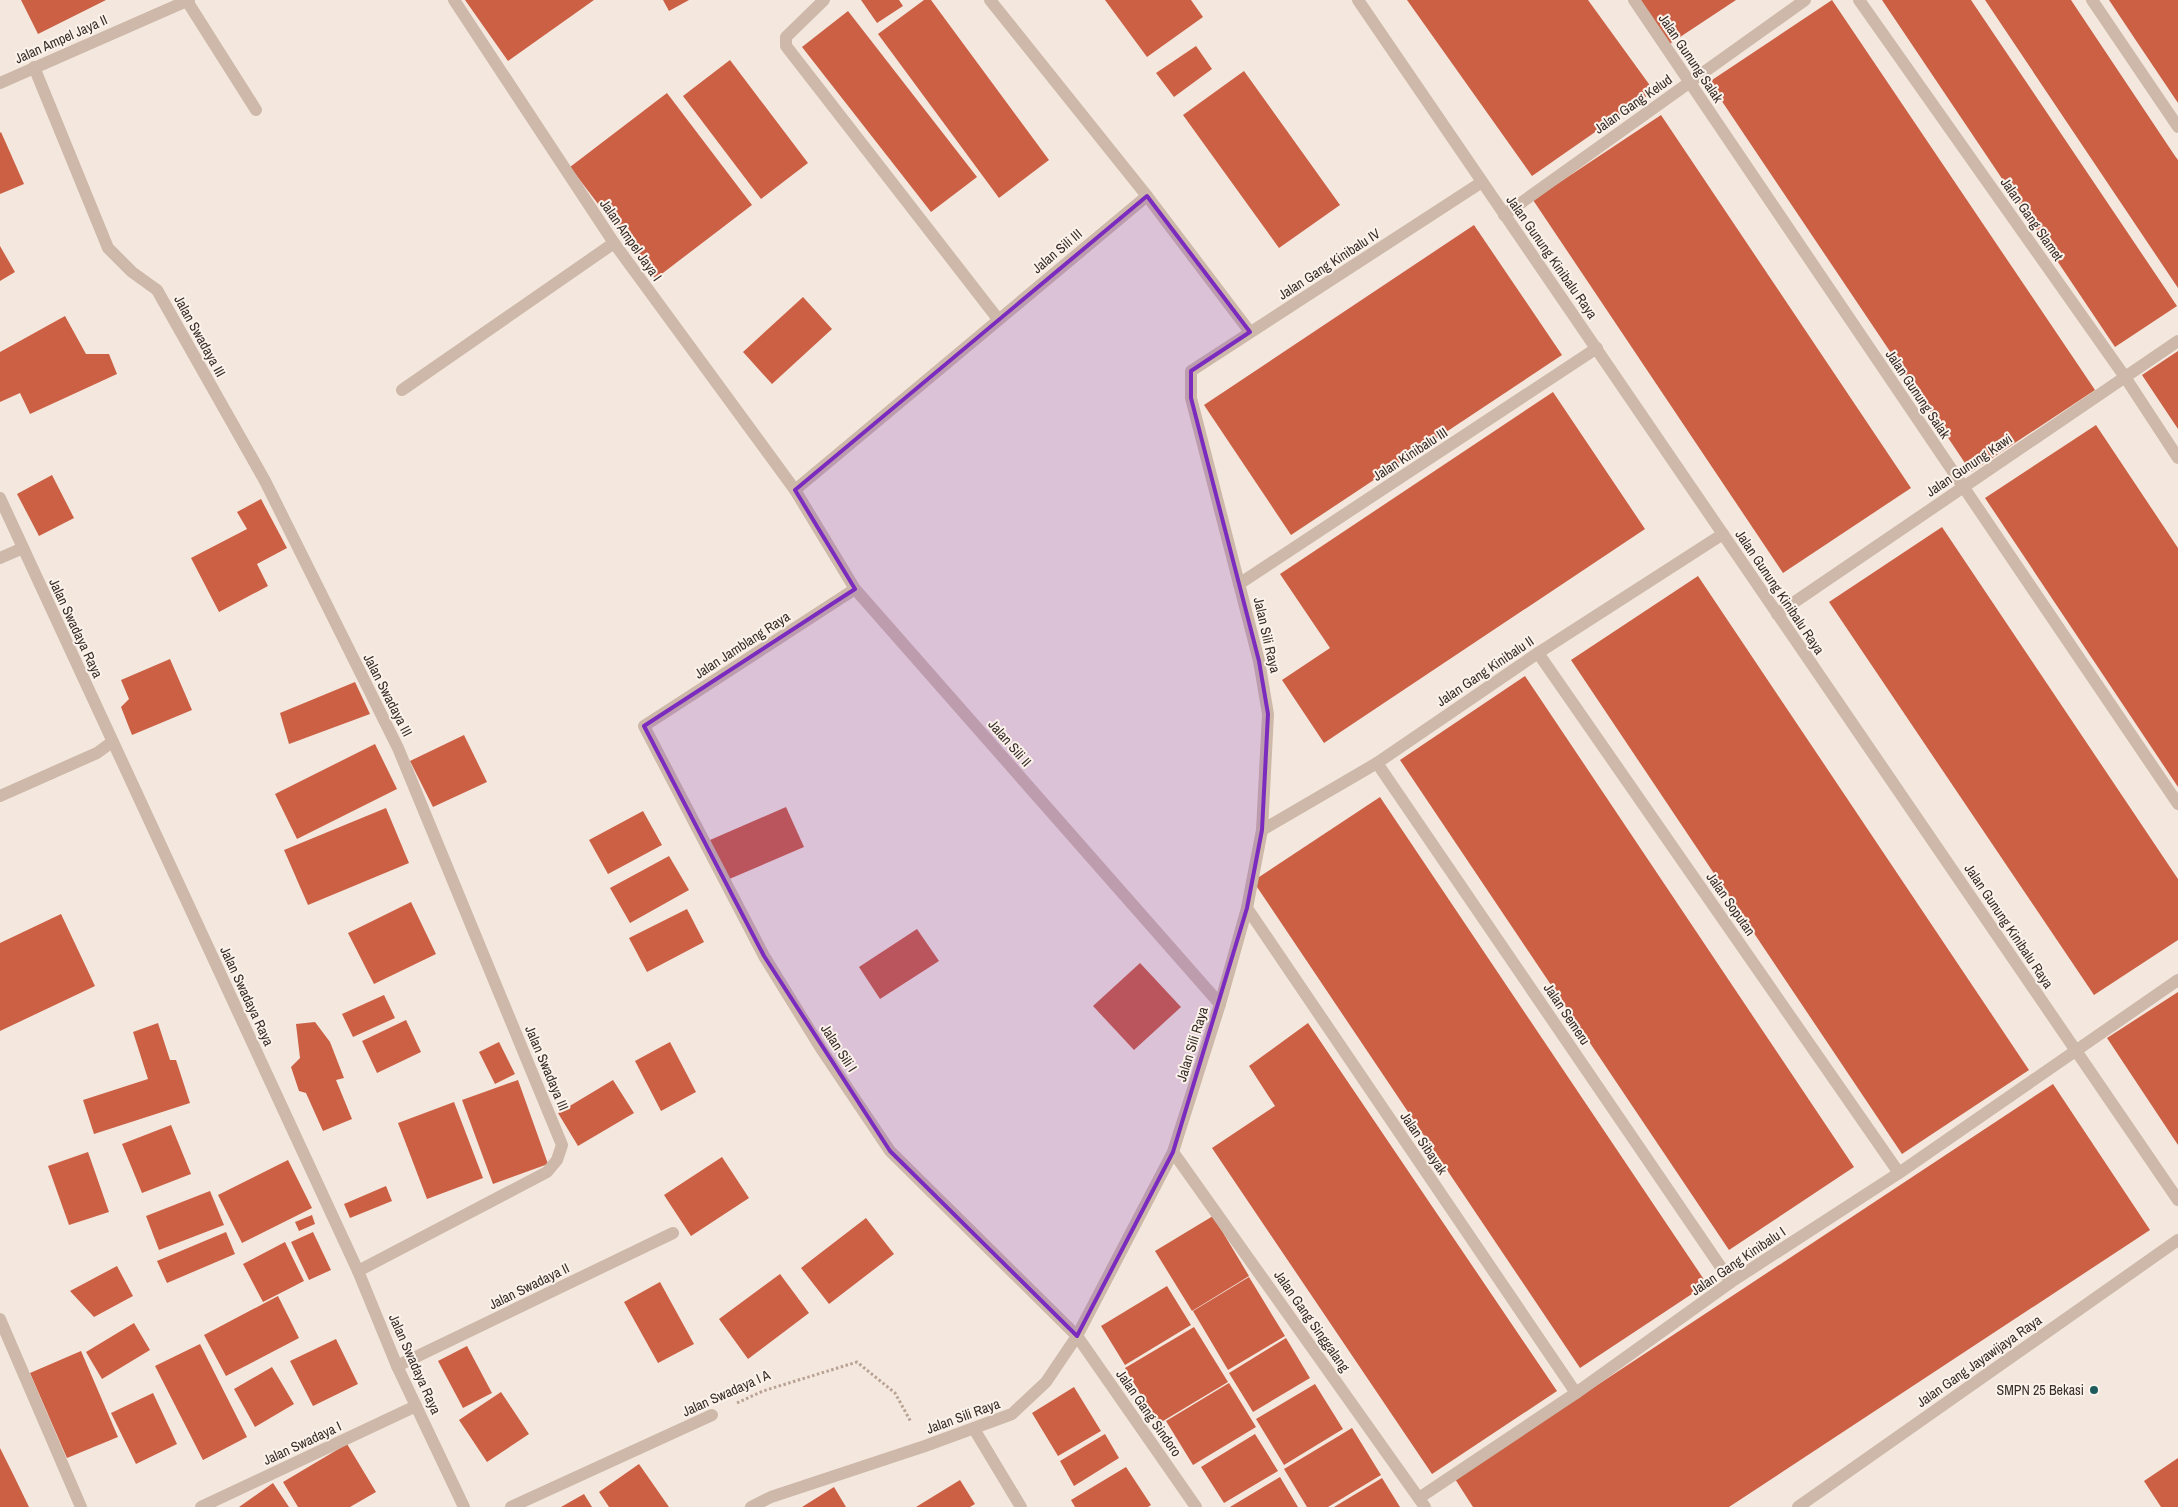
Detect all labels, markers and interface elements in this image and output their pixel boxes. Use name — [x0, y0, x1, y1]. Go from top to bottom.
street label: Jalan Gunung Salak — [1655, 10, 1728, 106]
street label: Jalan Ampel Jaya II — [12, 11, 110, 67]
street label: Jalan Gang Kelud — [1590, 70, 1676, 138]
street label: Jalan Gang Slamet — [1997, 174, 2067, 264]
street label: Jalan Gunung Kinibalu Raya — [1503, 192, 1602, 323]
street label: Jalan Ampel Jaya I — [596, 195, 666, 285]
street label: Jalan Gang Kinibalu IV — [1275, 224, 1384, 304]
street label: Jalan Sili III — [1028, 225, 1086, 277]
street label: Jalan Swadaya III — [170, 292, 230, 380]
street label: Jalan Gunung Salak — [1882, 346, 1955, 442]
street label: Jalan Kinibalu III — [1369, 423, 1451, 485]
street label: Jalan Gunung Kawi — [1922, 430, 2016, 500]
street label: Jalan Gunung Kinibalu Raya — [1731, 526, 1829, 658]
street label: Jalan Swadaya Raya — [45, 575, 107, 681]
street label: Jalan Sili Raya — [1250, 595, 1285, 675]
street label: Jalan Jamblang Raya — [691, 607, 794, 683]
street label: Jalan Gang Kinibalu II — [1433, 632, 1537, 710]
street label: Jalan Swadaya III — [359, 651, 417, 739]
street label: Jalan Sili II — [985, 716, 1035, 770]
street label: Jalan Gunung Kinibalu Raya — [1960, 860, 2058, 992]
street label: Jalan Soputan — [1703, 869, 1759, 939]
street label: Jalan Swadaya Raya — [216, 943, 278, 1049]
street label: Jalan Semeru — [1540, 980, 1594, 1048]
street label: Jalan Sili Raya — [1172, 1004, 1212, 1084]
street label: Jalan Sili I — [817, 1021, 861, 1075]
street label: Jalan Swadaya III — [521, 1023, 573, 1113]
street label: Jalan Sibayak — [1396, 1108, 1452, 1178]
street label: Jalan Gang Kinibalu I — [1687, 1223, 1789, 1299]
street label: Jalan Swadaya II — [486, 1259, 572, 1313]
street label: Jalan Gang Singgalang — [1270, 1267, 1354, 1376]
street label: Jalan Swadaya Raya — [385, 1311, 445, 1417]
street label: Jalan Gang Jayawijaya Raya — [1913, 1311, 2046, 1411]
street label: Jalan Swadaya I A — [679, 1365, 773, 1420]
street label: Jalan Gang Sindoro — [1112, 1366, 1186, 1460]
place label: SMPN 25 Bekasi — [1997, 1381, 2084, 1399]
marker: SMPN 25 Bekasi — [2088, 1384, 2100, 1396]
street label: Jalan Sili Raya — [924, 1394, 1003, 1438]
street label: Jalan Swadaya I — [260, 1417, 344, 1469]

